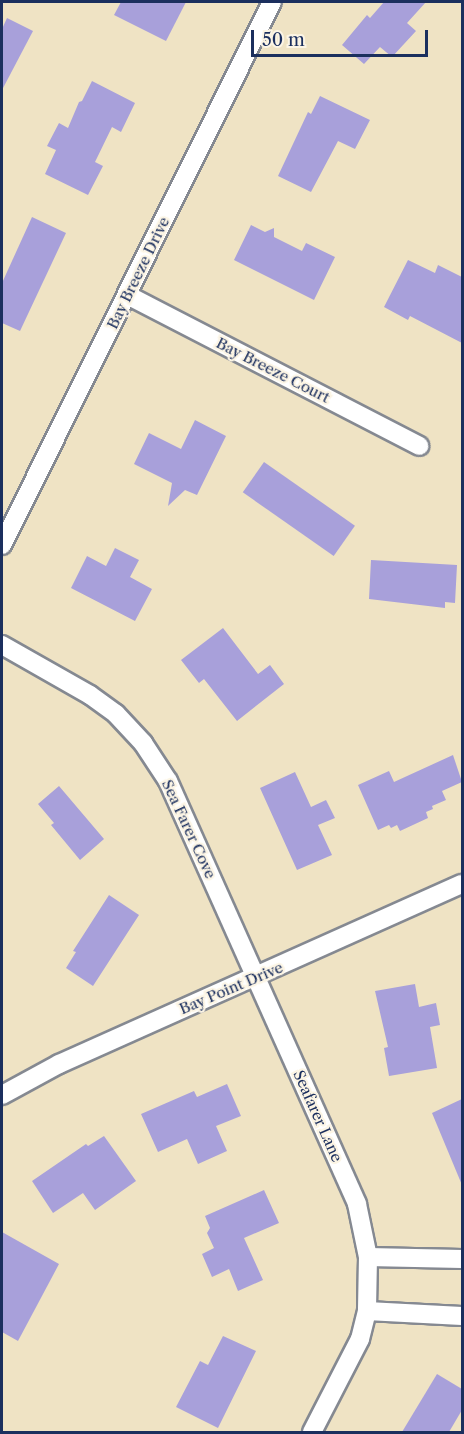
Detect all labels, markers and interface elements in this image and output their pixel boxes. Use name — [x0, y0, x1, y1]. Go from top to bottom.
scale bar — [254, 18, 431, 56]
text: 50 m — [262, 29, 305, 51]
street label: Bay Breeze Drive — [103, 214, 173, 332]
street label: Bay Breeze Court — [213, 334, 333, 406]
street label: Sea Farer Cove — [158, 776, 220, 882]
street label: Bay Point Drive — [176, 958, 286, 1018]
street label: Seafarer Lane — [290, 1067, 346, 1165]

